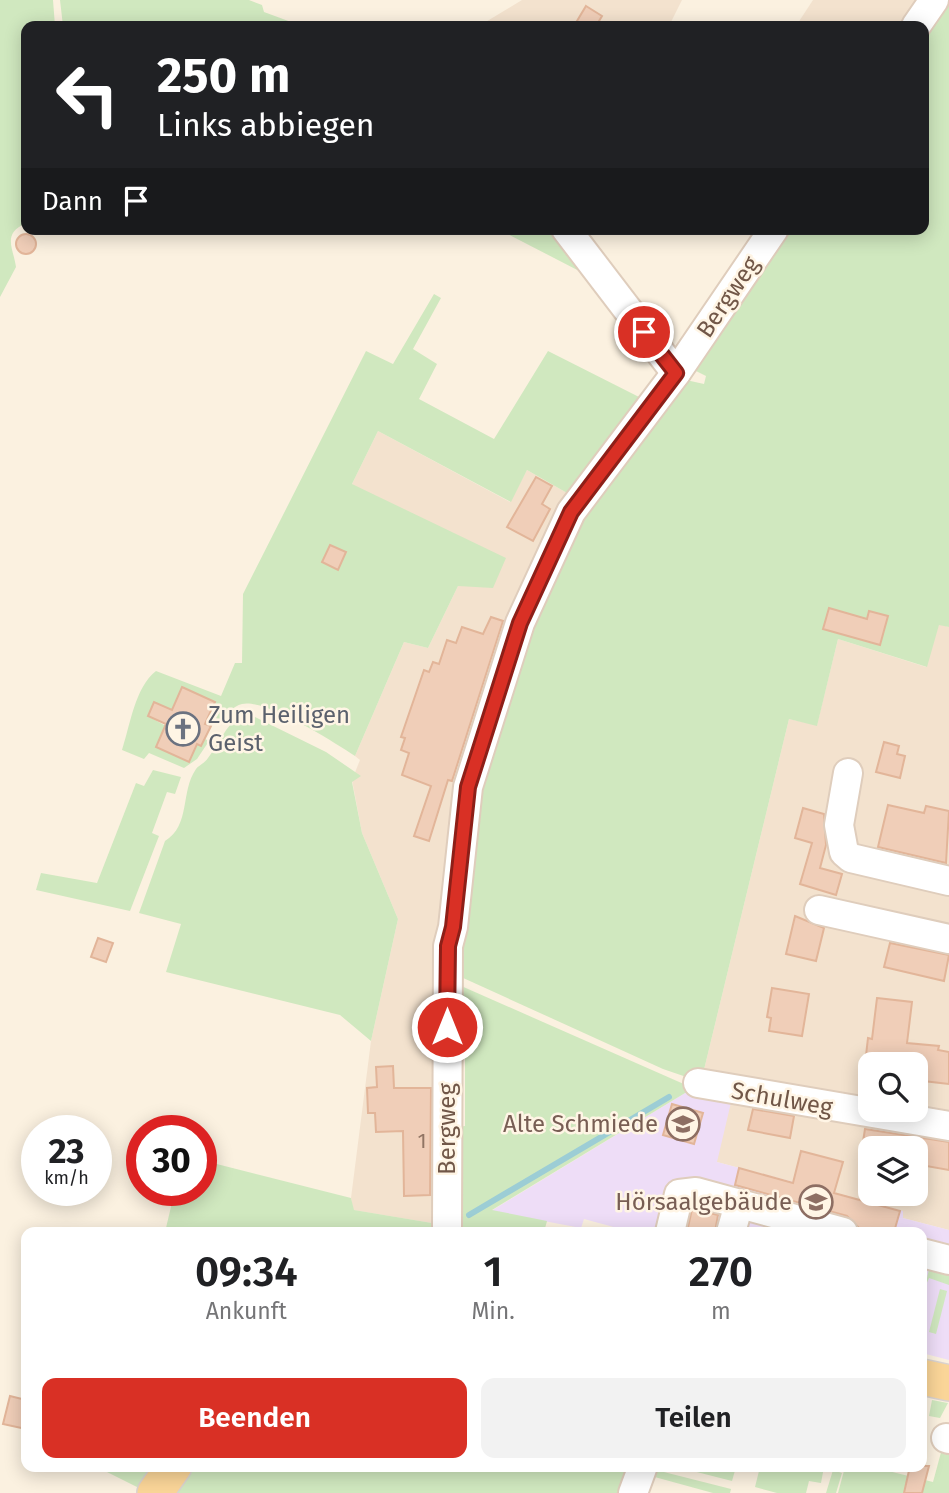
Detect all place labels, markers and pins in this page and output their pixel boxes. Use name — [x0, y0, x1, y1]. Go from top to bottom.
pin — [614, 302, 674, 362]
place label: Zum Heiligen Geist — [208, 701, 350, 757]
church icon: Zum Heiligen Geist — [164, 710, 202, 748]
school or university icon: Alte Schmiede — [664, 1105, 702, 1143]
place label: Alte Schmiede — [503, 1110, 658, 1138]
school or university icon: Hörsaalgebäude — [797, 1183, 835, 1221]
place label: Hörsaalgebäude — [615, 1188, 792, 1216]

